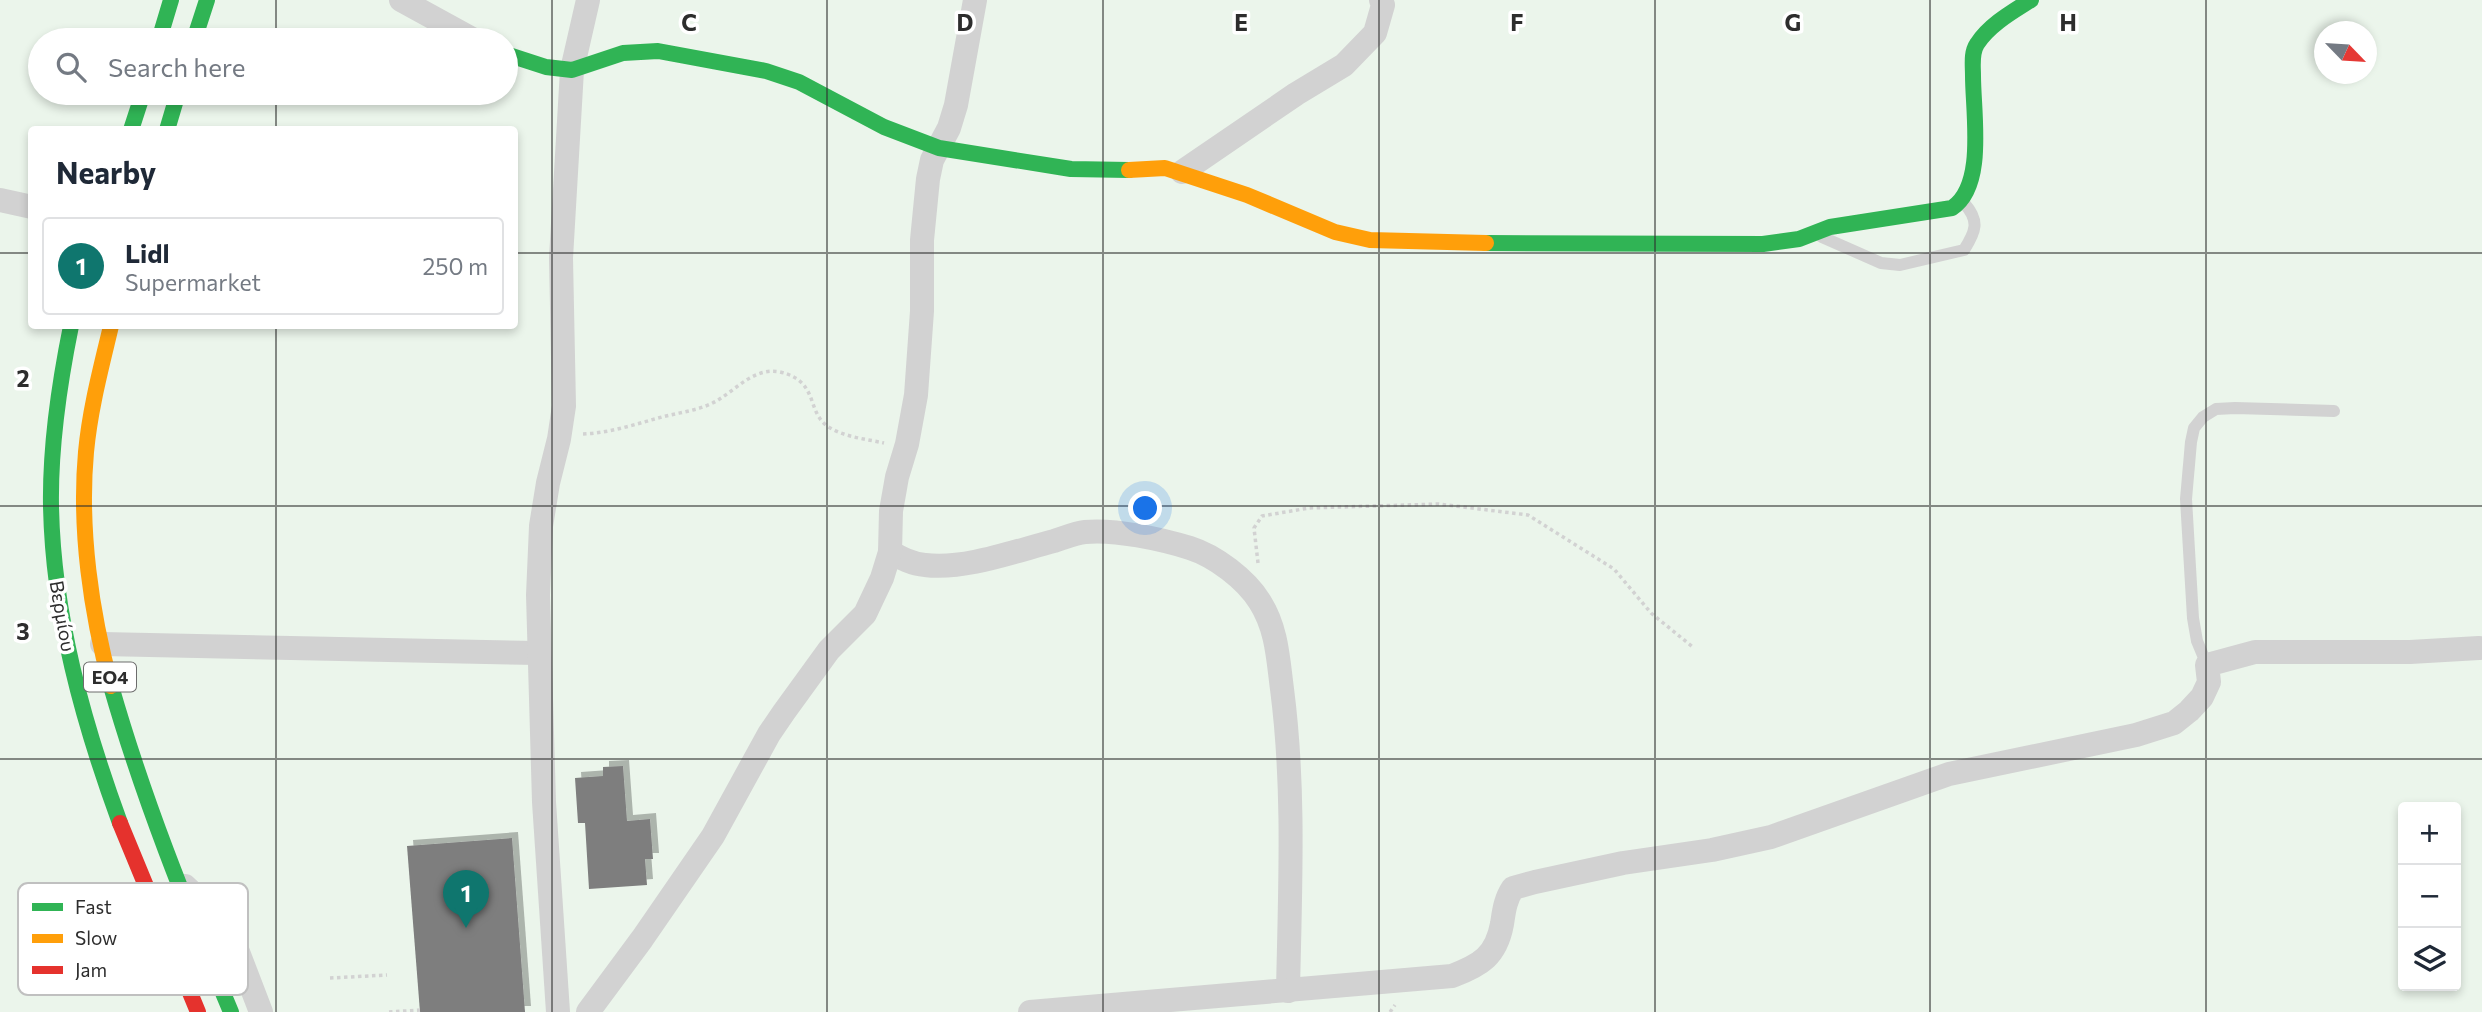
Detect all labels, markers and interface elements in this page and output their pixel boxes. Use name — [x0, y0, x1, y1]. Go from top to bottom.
text: C — [681, 8, 697, 36]
text: D — [957, 8, 974, 36]
text: E — [1234, 8, 1248, 36]
text: F — [1510, 8, 1524, 36]
text: G — [1785, 8, 1801, 36]
text: H — [2059, 8, 2077, 36]
north arrow — [2314, 21, 2377, 84]
search box — [28, 28, 518, 105]
icon: search — [52, 48, 90, 86]
text: Search here — [108, 51, 246, 82]
text: Nearby — [56, 153, 156, 190]
text: Lidl — [125, 237, 170, 268]
text: 1 — [76, 252, 86, 280]
text: 250 m — [423, 252, 488, 280]
text: Supermarket — [125, 268, 261, 296]
text: 2 — [16, 364, 30, 392]
your location — [1128, 491, 1162, 525]
street label: Βερμίου — [45, 579, 81, 653]
text: 3 — [16, 617, 30, 645]
road number: ΕΟ4 — [84, 662, 136, 692]
map controls — [2398, 802, 2461, 991]
button: + — [2398, 802, 2461, 865]
button: − — [2398, 865, 2461, 928]
pin: 1 — [443, 870, 489, 928]
legend — [18, 883, 248, 995]
text: Fast — [75, 895, 112, 918]
text: Slow — [75, 926, 117, 949]
button: layers — [2398, 928, 2461, 991]
text: Jam — [75, 958, 107, 981]

